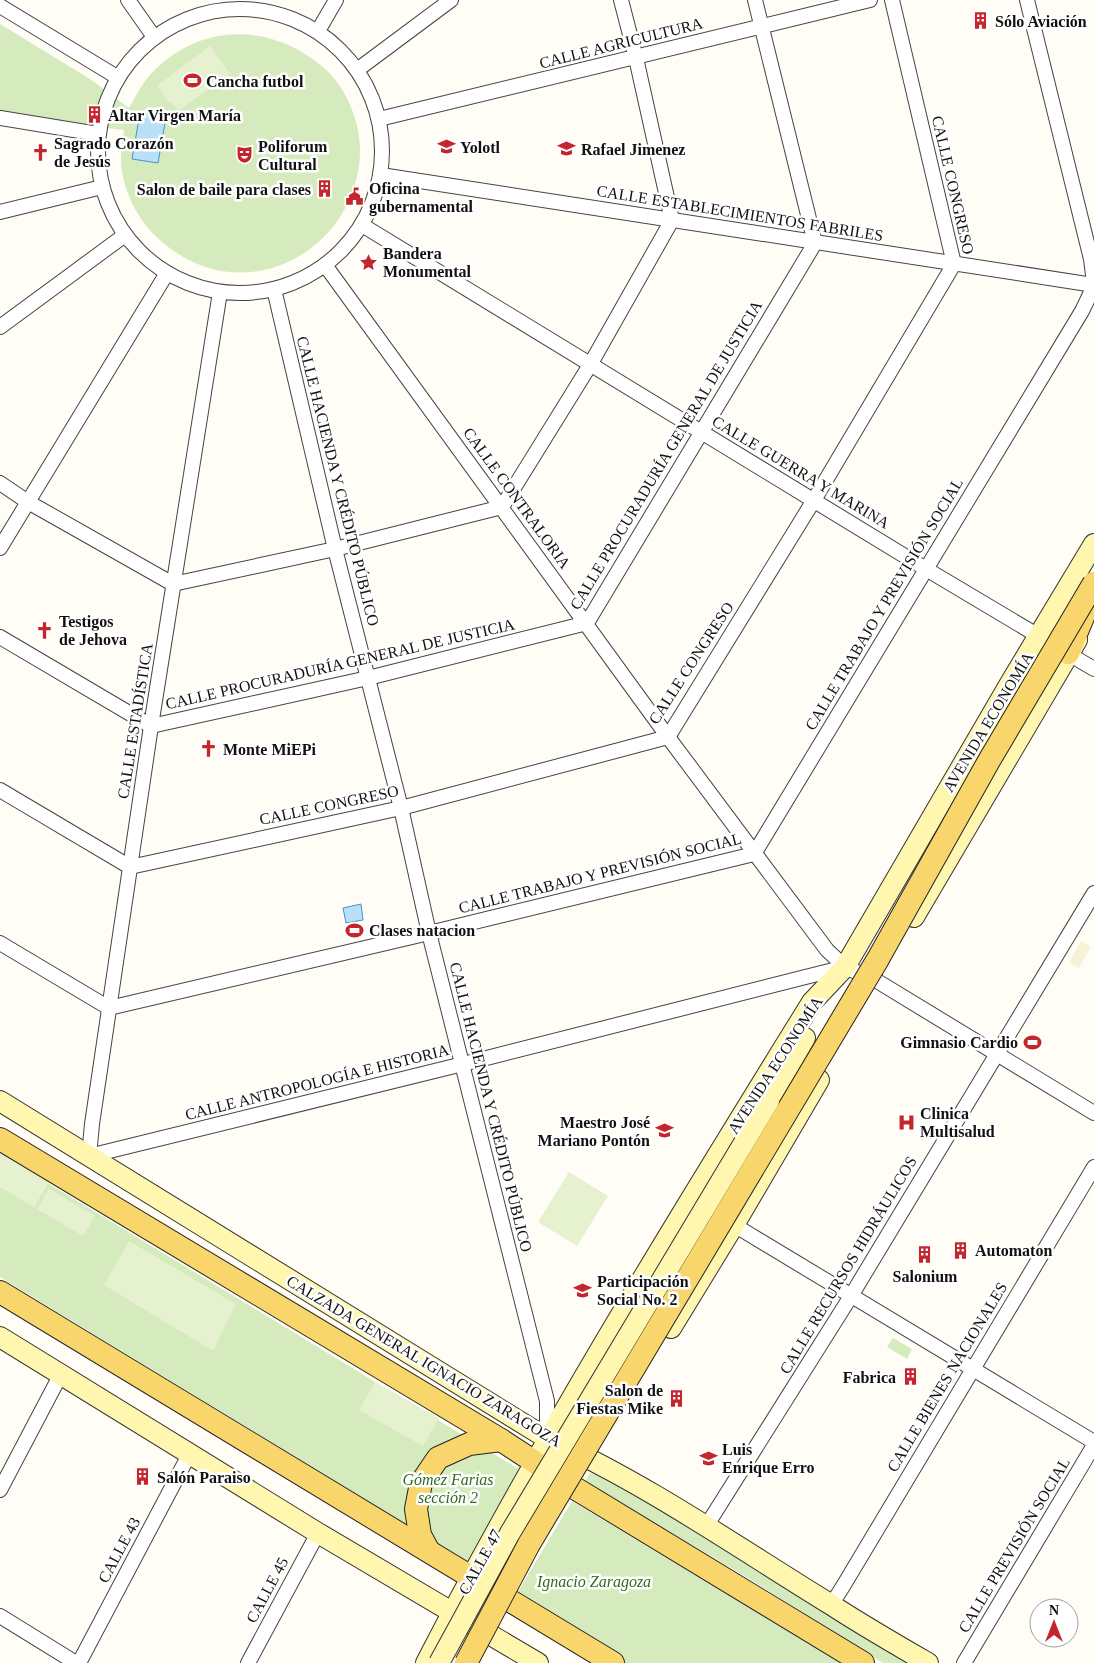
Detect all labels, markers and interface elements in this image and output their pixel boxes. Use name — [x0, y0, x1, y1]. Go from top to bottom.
building icon: Sólo Aviación — [971, 11, 991, 31]
place label: Sólo Aviación — [995, 13, 1087, 30]
street label: CALLE AGRICULTURA — [538, 14, 705, 72]
sports icon: Cancha futbol — [182, 71, 202, 91]
place label: Cancha futbol — [206, 73, 304, 90]
building icon: Altar Virgen María — [84, 105, 104, 125]
place label: Altar Virgen María — [108, 107, 241, 125]
street label: CALLE CONGRESO — [929, 114, 977, 256]
place label: Sagrado Corazón de Jesús — [54, 135, 174, 170]
school or university icon: Yolotl — [436, 137, 456, 157]
place label: Poliforum Cultural — [258, 138, 328, 173]
place label: Yolotl — [460, 139, 501, 156]
school or university icon: Rafael Jimenez — [557, 139, 577, 159]
place label: Rafael Jimenez — [581, 141, 685, 158]
church icon: Sagrado Corazón de Jesús — [30, 142, 50, 162]
theatre icon: Poliforum Cultural — [234, 145, 254, 165]
building icon: Salon de baile para clases — [315, 179, 335, 199]
place label: Oficina gubernamental — [369, 180, 474, 216]
place label: Salon de baile para clases — [137, 181, 311, 199]
street label: CALLE ESTABLECIMIENTOS FABRILES — [596, 182, 884, 244]
public building icon: Oficina gubernamental — [345, 187, 365, 207]
place label: Bandera Monumental — [383, 245, 472, 280]
place icon: Bandera Monumental — [359, 252, 379, 272]
street label: CALLE PROCURADURÍA GENERAL DE JUSTICIA — [566, 296, 766, 613]
street label: CALLE HACIENDA Y CRÉDITO PÚBLICO — [294, 334, 383, 628]
street label: CALLE GUERRA Y MARINA — [709, 412, 893, 532]
street label: CALLE CONTRALORIA — [460, 424, 574, 572]
street label: CALLE TRABAJO Y PREVISIÓN SOCIAL — [801, 474, 966, 733]
street label: CALLE CONGRESO — [645, 599, 737, 727]
place label: Testigos de Jehova — [59, 613, 127, 648]
street label: CALLE PROCURADURÍA GENERAL DE JUSTICIA — [164, 614, 517, 713]
church icon: Testigos de Jehova — [35, 620, 55, 640]
street label: CALLE ESTADÍSTICA — [113, 641, 156, 800]
street label: AVENIDA ECONOMÍA — [939, 648, 1037, 795]
church icon: Monte MiEPi — [199, 739, 219, 759]
place label: Monte MiEPi — [223, 741, 316, 758]
street label: CALLE CONGRESO — [258, 782, 400, 828]
street label: CALLE TRABAJO Y PREVISIÓN SOCIAL — [457, 829, 743, 916]
sports icon: Clases natacion — [345, 920, 365, 940]
place label: Clases natacion — [369, 922, 475, 939]
street label: CALLE HACIENDA Y CRÉDITO PÚBLICO — [447, 960, 536, 1254]
street label: AVENIDA ECONOMÍA — [723, 992, 826, 1137]
sports icon: Gimnasio Cardio — [1022, 1032, 1042, 1052]
place label: Gimnasio Cardio — [900, 1034, 1018, 1051]
street label: CALLE ANTROPOLOGÍA E HISTORIA — [183, 1040, 451, 1123]
place label: Clinica Multisalud — [920, 1105, 995, 1140]
hospital icon: Clinica Multisalud — [896, 1112, 916, 1132]
place label: Maestro José Mariano Pontón — [538, 1114, 650, 1149]
school or university icon: Maestro José Mariano Pontón — [654, 1121, 674, 1141]
street label: CALLE RECURSOS HIDRÁULICOS — [775, 1153, 920, 1377]
building icon: Automaton — [951, 1240, 971, 1260]
place label: Automaton — [975, 1242, 1052, 1259]
building icon: Salonium — [915, 1245, 935, 1265]
place label: Salonium — [893, 1268, 958, 1285]
street label: CALZADA GENERAL IGNACIO ZARAGOZA — [284, 1272, 565, 1450]
place label: Participación Social No. 2 — [597, 1273, 689, 1308]
street label: CALLE BIENES NACIONALES — [884, 1279, 1010, 1475]
school or university icon: Participación Social No. 2 — [573, 1280, 593, 1300]
building icon: Fabrica — [900, 1367, 920, 1387]
place label: Fabrica — [843, 1369, 896, 1386]
place label: Salon de Fiestas Mike — [576, 1382, 663, 1417]
building icon: Salon de Fiestas Mike — [667, 1389, 687, 1409]
place label: Luis Enrique Erro — [722, 1441, 815, 1477]
school or university icon: Luis Enrique Erro — [698, 1448, 718, 1468]
street label: CALLE PREVISIÓN SOCIAL — [954, 1454, 1074, 1636]
building icon: Salón Paraiso — [133, 1467, 153, 1487]
place label: Salón Paraiso — [157, 1469, 251, 1486]
park label: Gómez Farias sección 2 — [402, 1471, 494, 1506]
street label: CALLE 43 — [95, 1514, 143, 1586]
street label: CALLE 47 — [455, 1527, 505, 1597]
street label: CALLE 45 — [243, 1554, 291, 1626]
park label: Ignacio Zaragoza — [536, 1573, 651, 1591]
north arrow — [1029, 1598, 1079, 1648]

